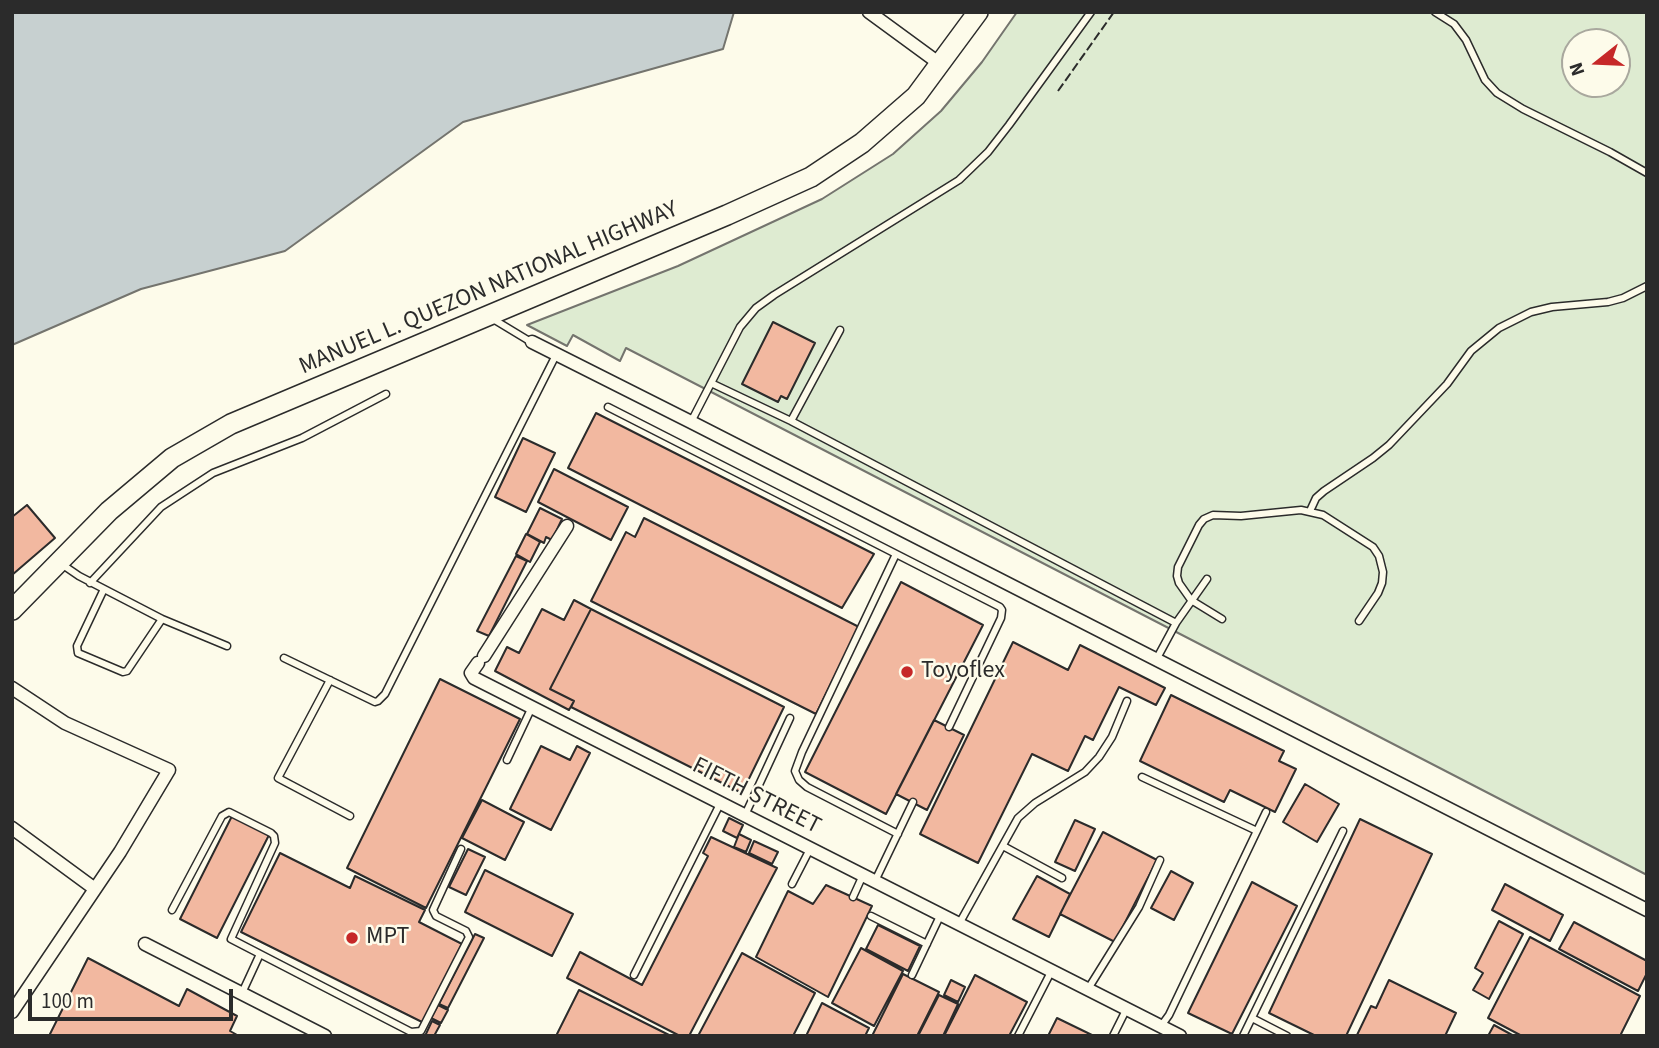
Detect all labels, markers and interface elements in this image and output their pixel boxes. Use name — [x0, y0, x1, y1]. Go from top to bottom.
north arrow — [1561, 28, 1631, 98]
text: N — [1563, 59, 1592, 79]
street label: MANUEL L. QUEZON NATIONAL HIGHWAY — [295, 196, 683, 382]
place label: Toyoflex — [921, 658, 1005, 686]
marker: Toyoflex — [899, 664, 915, 680]
street label: FIFTH STREET — [687, 752, 825, 842]
place label: MPT — [366, 924, 409, 952]
marker: MPT — [344, 930, 360, 946]
scale bar — [32, 974, 236, 1018]
text: 100 m — [41, 986, 94, 1016]

